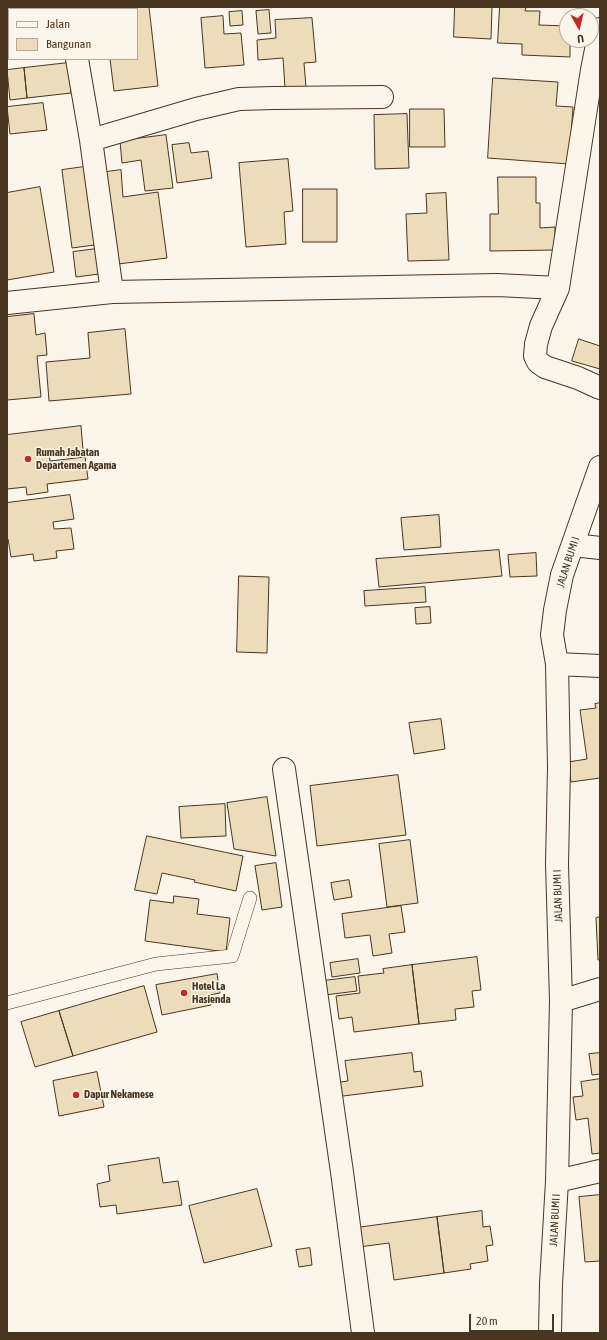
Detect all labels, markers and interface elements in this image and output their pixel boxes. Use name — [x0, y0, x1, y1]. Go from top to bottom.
legend — [8, 8, 138, 60]
north arrow — [559, 8, 599, 48]
text: Jalan — [46, 17, 70, 31]
text: U — [576, 32, 585, 45]
text: Bangunan — [46, 37, 91, 51]
place label: Rumah Jabatan Departemen Agama — [36, 446, 116, 472]
marker: Rumah Jabatan Departemen Agama — [23, 454, 33, 464]
street label: JALAN BUMI I — [554, 535, 582, 589]
street label: JALAN BUMI I — [550, 869, 566, 923]
place label: Hotel La Hasienda — [192, 980, 231, 1006]
marker: Hotel La Hasienda — [179, 988, 189, 998]
place label: Dapur Nekamese — [84, 1088, 154, 1102]
marker: Dapur Nekamese — [71, 1090, 81, 1100]
street label: JALAN BUMI I — [547, 1193, 563, 1247]
scale bar — [471, 1306, 556, 1332]
text: 20 m — [476, 1314, 498, 1328]

